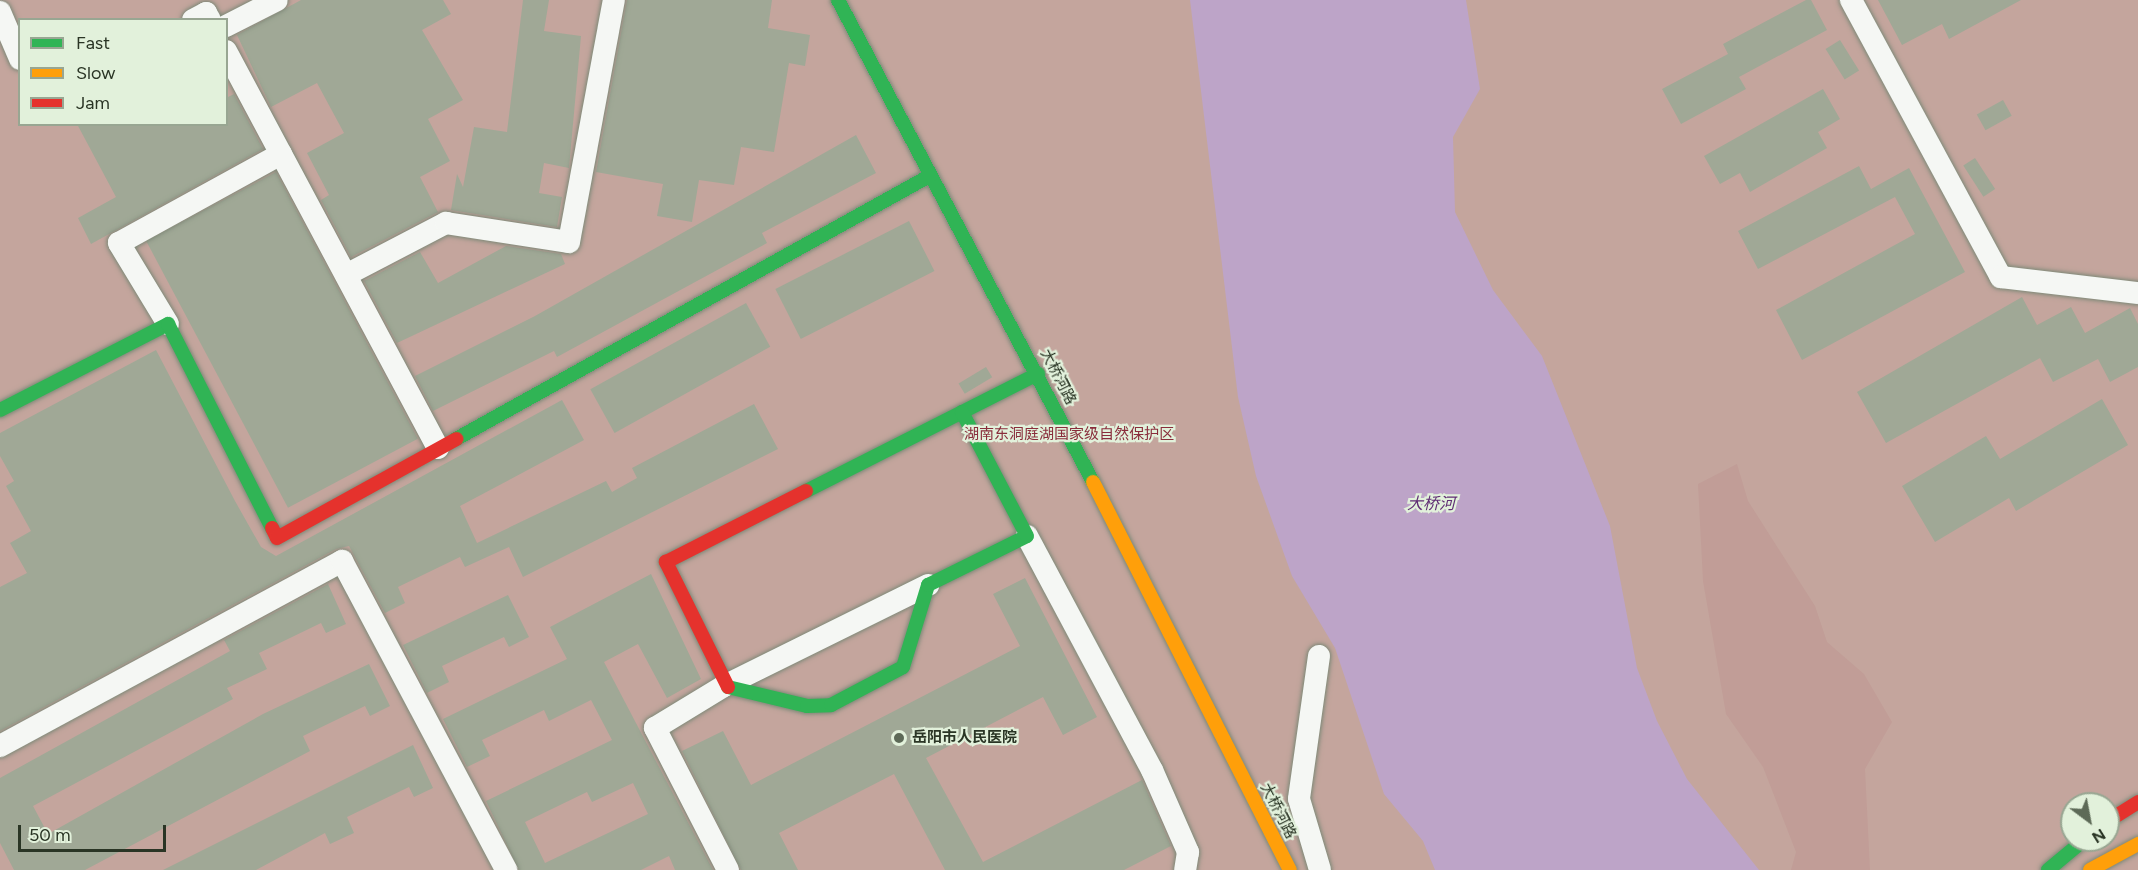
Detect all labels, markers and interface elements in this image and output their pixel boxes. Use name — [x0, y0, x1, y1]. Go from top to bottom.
legend — [18, 18, 228, 126]
text: Fast — [76, 32, 110, 54]
text: Slow — [76, 62, 115, 84]
text: Jam — [76, 92, 110, 114]
street label: 大桥河路 — [1036, 346, 1080, 408]
park label: 湖南东洞庭湖国家级自然保护区 — [964, 426, 1174, 444]
water label: 大桥河 — [1407, 494, 1455, 514]
marker: 岳阳市人民医院 — [890, 729, 908, 747]
place label: 岳阳市人民医院 — [912, 729, 1017, 747]
street label: 大桥河路 — [1256, 780, 1300, 842]
north arrow — [2060, 792, 2120, 852]
scale bar — [21, 813, 170, 851]
text: 50 m — [29, 824, 71, 846]
text: N — [2088, 825, 2109, 847]

